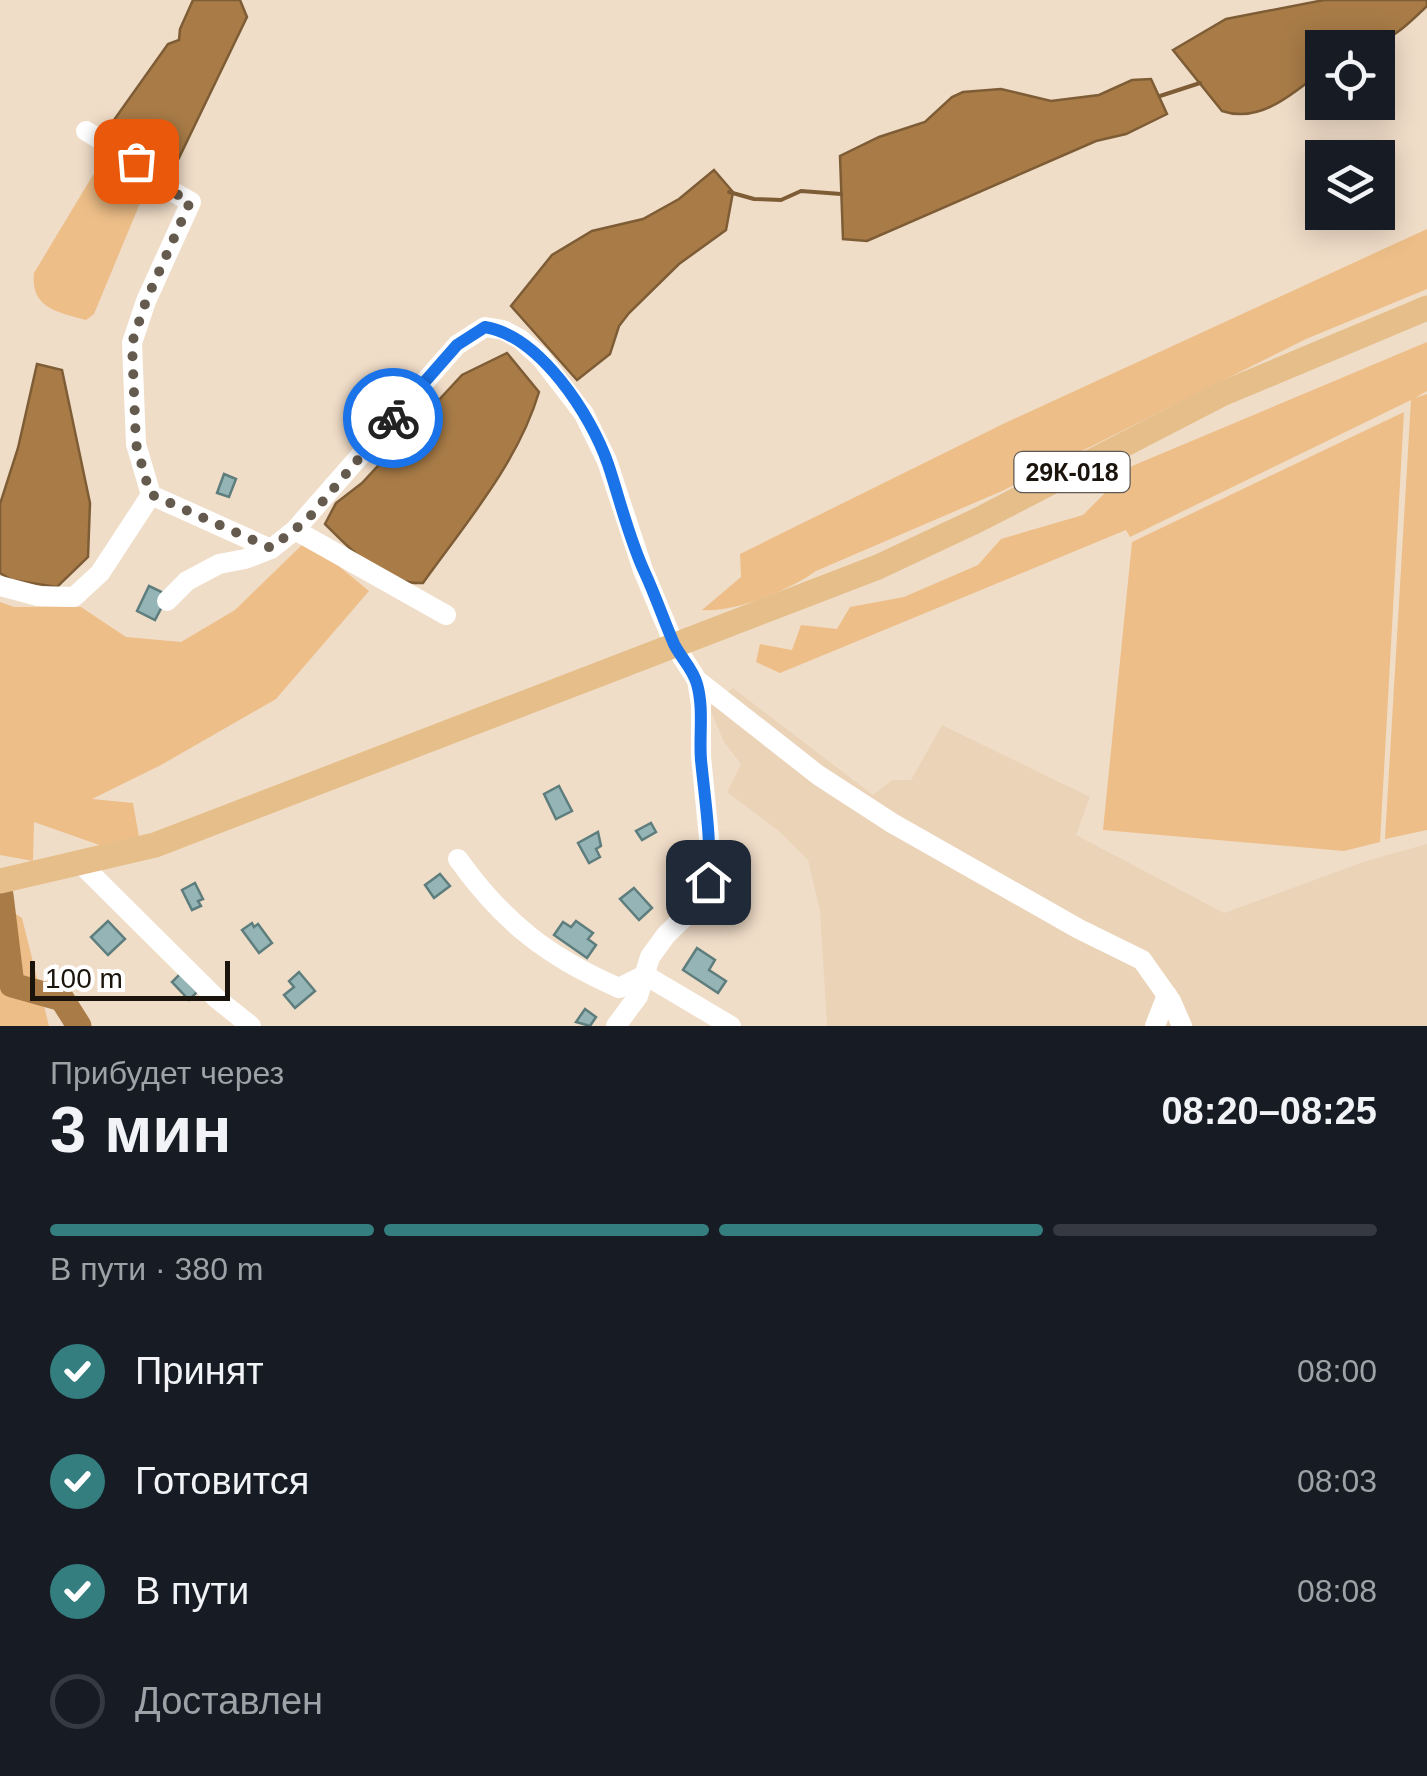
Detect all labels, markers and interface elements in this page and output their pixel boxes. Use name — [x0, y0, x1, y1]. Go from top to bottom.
map controls — [1305, 30, 1395, 230]
button: locate — [1305, 30, 1395, 120]
pin — [94, 119, 179, 204]
icon: bag — [109, 134, 164, 189]
button: layers — [1305, 140, 1395, 230]
courier — [343, 368, 443, 468]
icon: bike — [366, 391, 421, 446]
road number: 29К-018 — [1014, 452, 1130, 492]
pin — [666, 840, 751, 925]
icon: home — [681, 855, 736, 910]
scale bar — [30, 956, 230, 1000]
text: 100 m — [45, 963, 123, 994]
text: Прибудет через — [50, 1055, 284, 1091]
text: 08:20–08:25 — [1161, 1090, 1377, 1132]
text: 3 мин — [50, 1093, 232, 1166]
text: В пути · 380 m — [50, 1251, 263, 1287]
icon: check — [50, 1344, 105, 1399]
text: Принят — [135, 1350, 264, 1392]
text: 08:00 — [1297, 1353, 1377, 1389]
icon: check — [50, 1454, 105, 1509]
text: Готовится — [135, 1460, 309, 1502]
text: 08:03 — [1297, 1463, 1377, 1499]
icon: check — [50, 1564, 105, 1619]
text: В пути — [135, 1570, 249, 1612]
text: 08:08 — [1297, 1573, 1377, 1609]
text: Доставлен — [135, 1680, 323, 1722]

